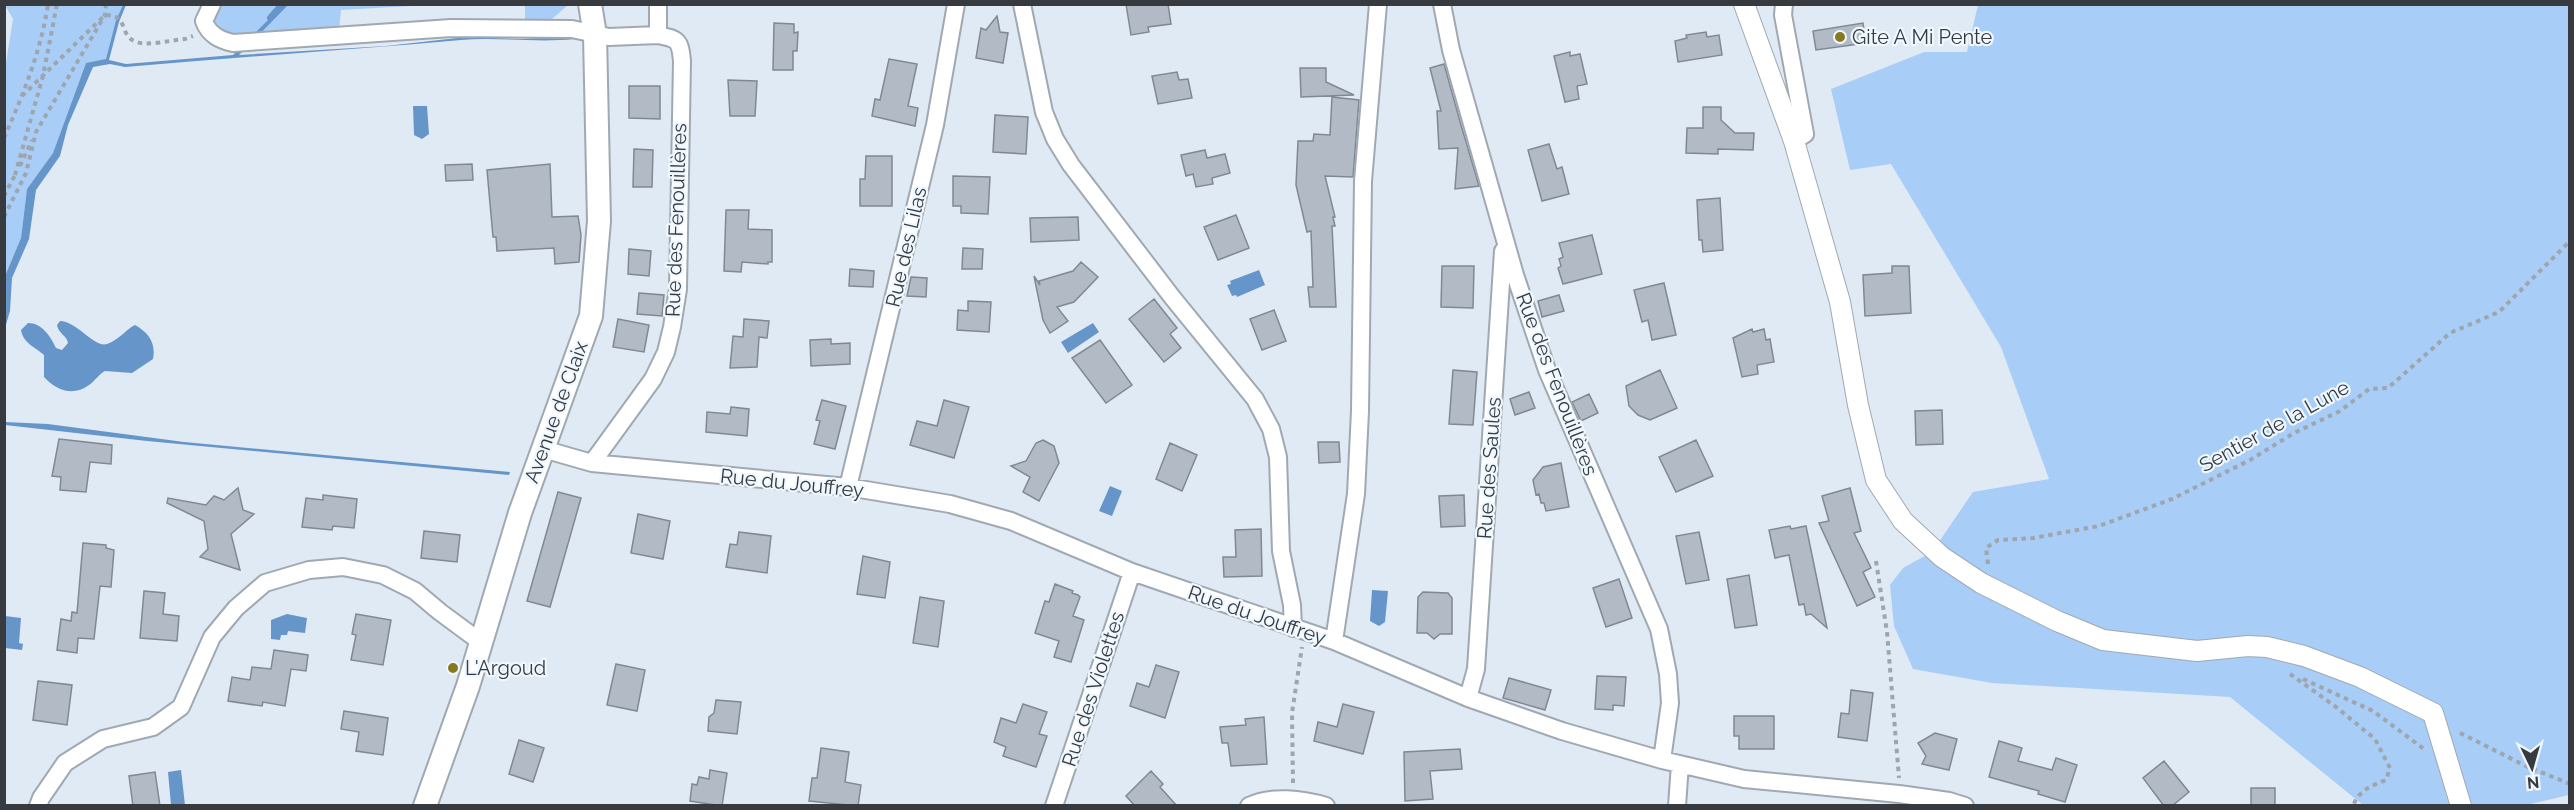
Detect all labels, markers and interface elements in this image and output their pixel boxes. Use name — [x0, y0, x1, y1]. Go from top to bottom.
place label: Gite A Mi Pente — [1852, 25, 1992, 49]
marker: Gite A Mi Pente — [1833, 30, 1847, 44]
street label: Rue des Fenouillères — [661, 123, 691, 317]
street label: Rue des Lilas — [881, 185, 931, 309]
street label: Rue des Fenouillères — [1511, 289, 1603, 479]
street label: Avenue de Claix — [519, 338, 593, 486]
street label: Sentier de la Lune — [2195, 375, 2353, 477]
street label: Rue des Saules — [1472, 396, 1506, 540]
street label: Rue du Jouffrey — [719, 464, 865, 502]
street label: Rue du Jouffrey — [1185, 580, 1329, 650]
street label: Rue des Violettes — [1057, 609, 1129, 769]
place label: L'Argoud — [465, 656, 546, 680]
marker: L'Argoud — [446, 661, 460, 675]
north arrow — [2502, 738, 2562, 798]
text: N — [2526, 772, 2540, 792]

